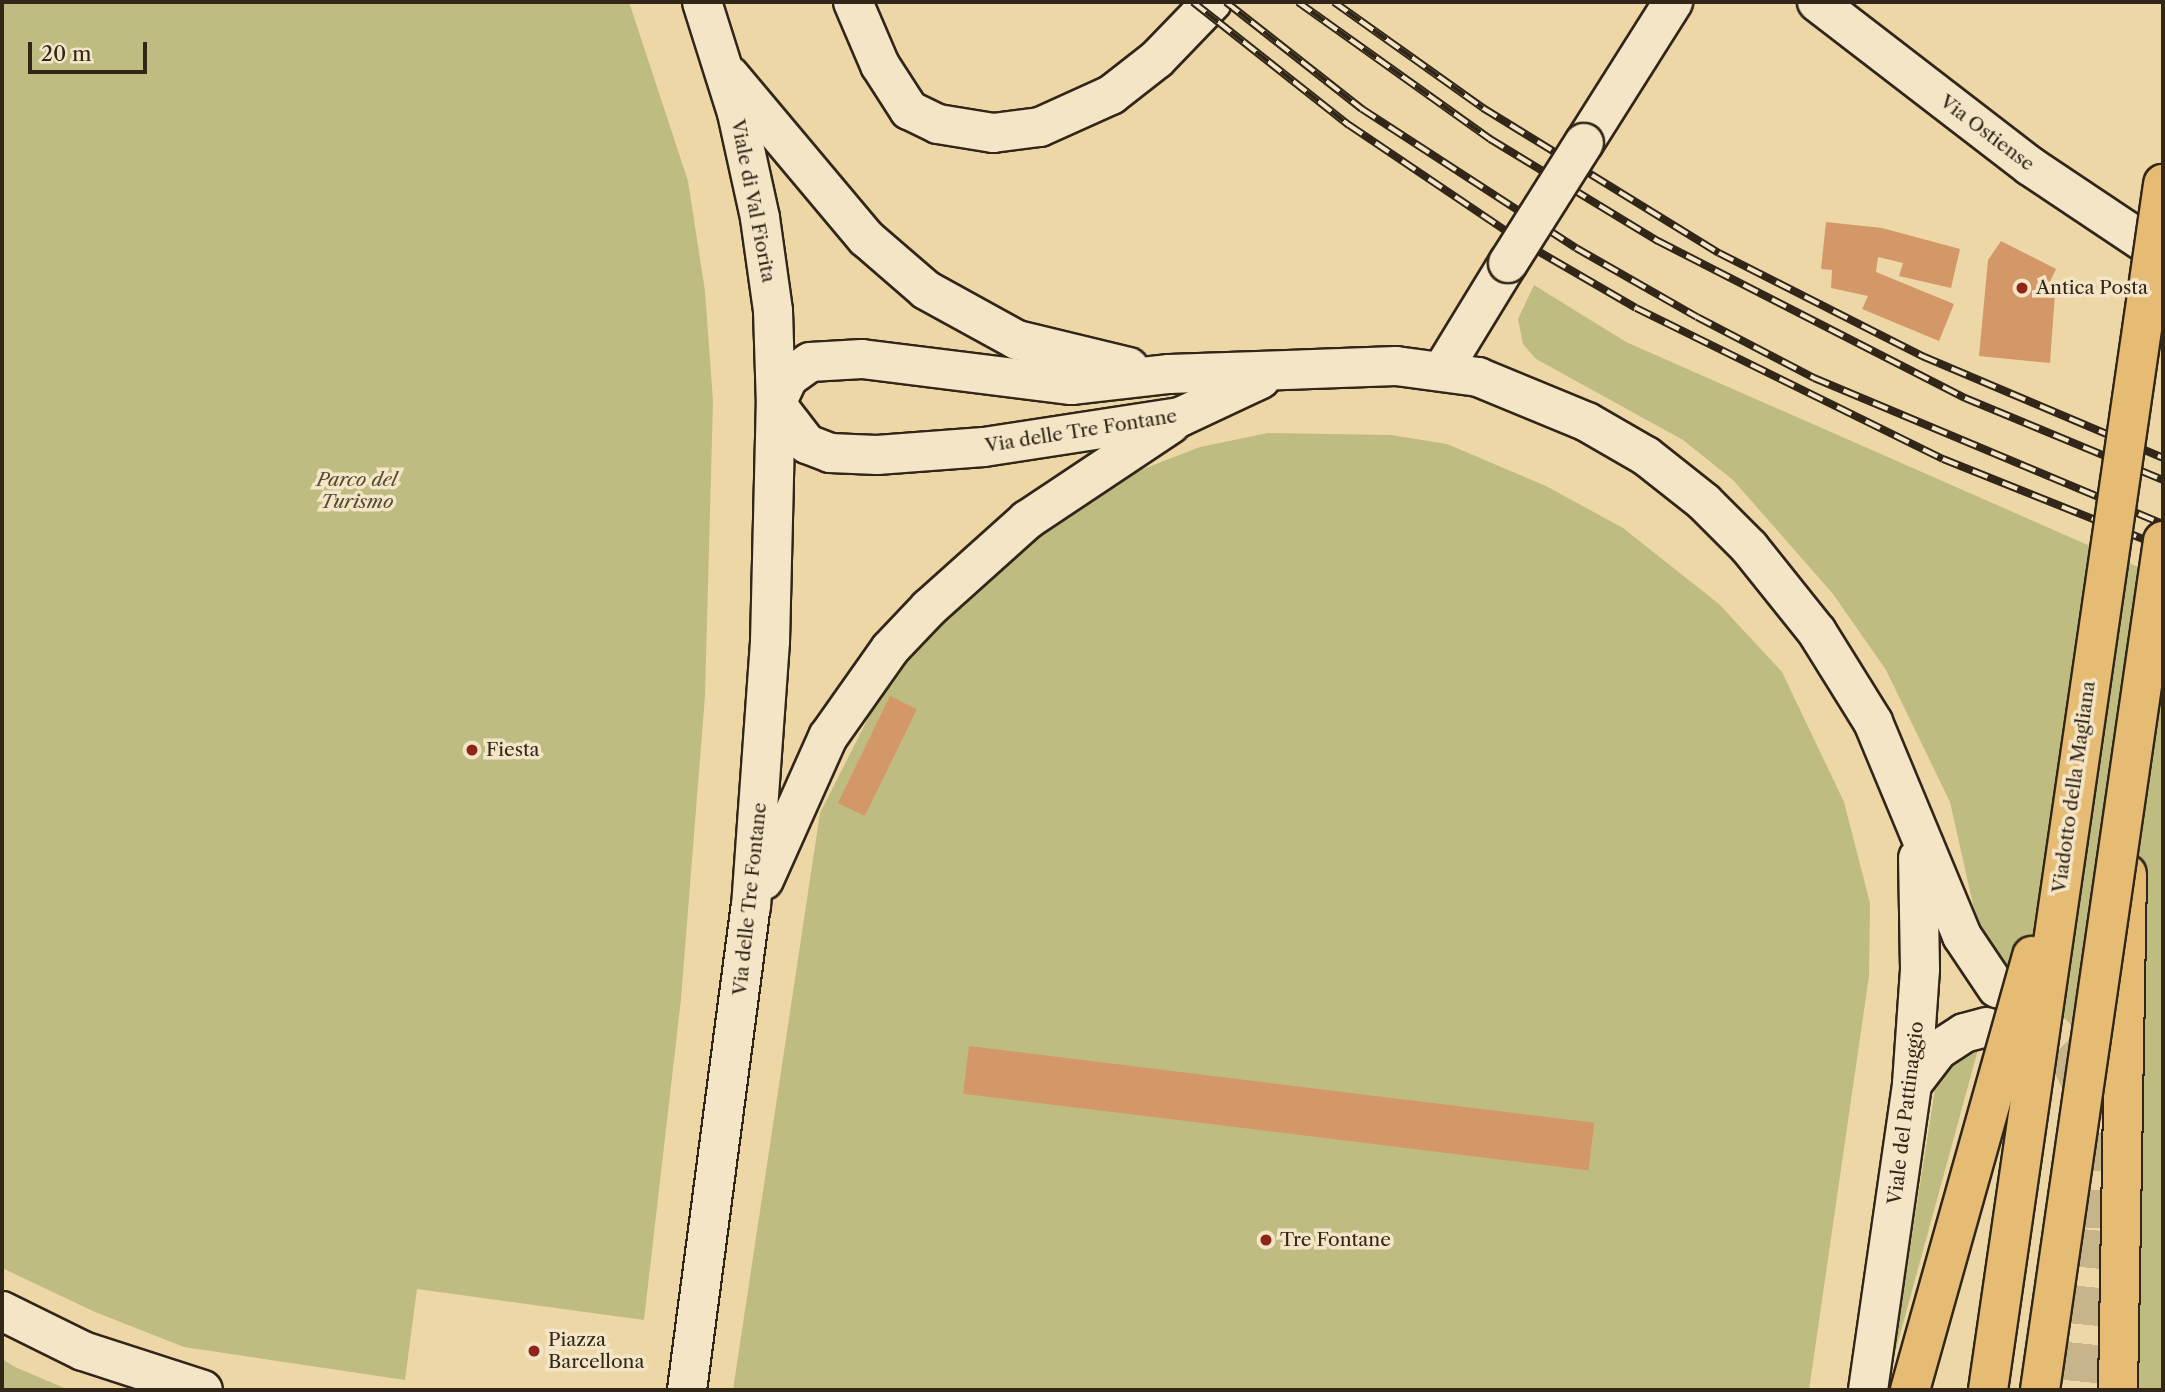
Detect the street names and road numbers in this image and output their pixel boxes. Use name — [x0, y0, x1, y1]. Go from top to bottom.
street label: Via Ostiense — [1935, 90, 2039, 176]
street label: Viale di Val Fiorita — [726, 117, 780, 285]
street label: Via delle Tre Fontane — [983, 405, 1179, 457]
street label: Viadotto della Magliana — [2048, 680, 2100, 894]
street label: Via delle Tre Fontane — [728, 801, 772, 997]
street label: Viale del Pattinaggio — [1883, 1020, 1929, 1206]

